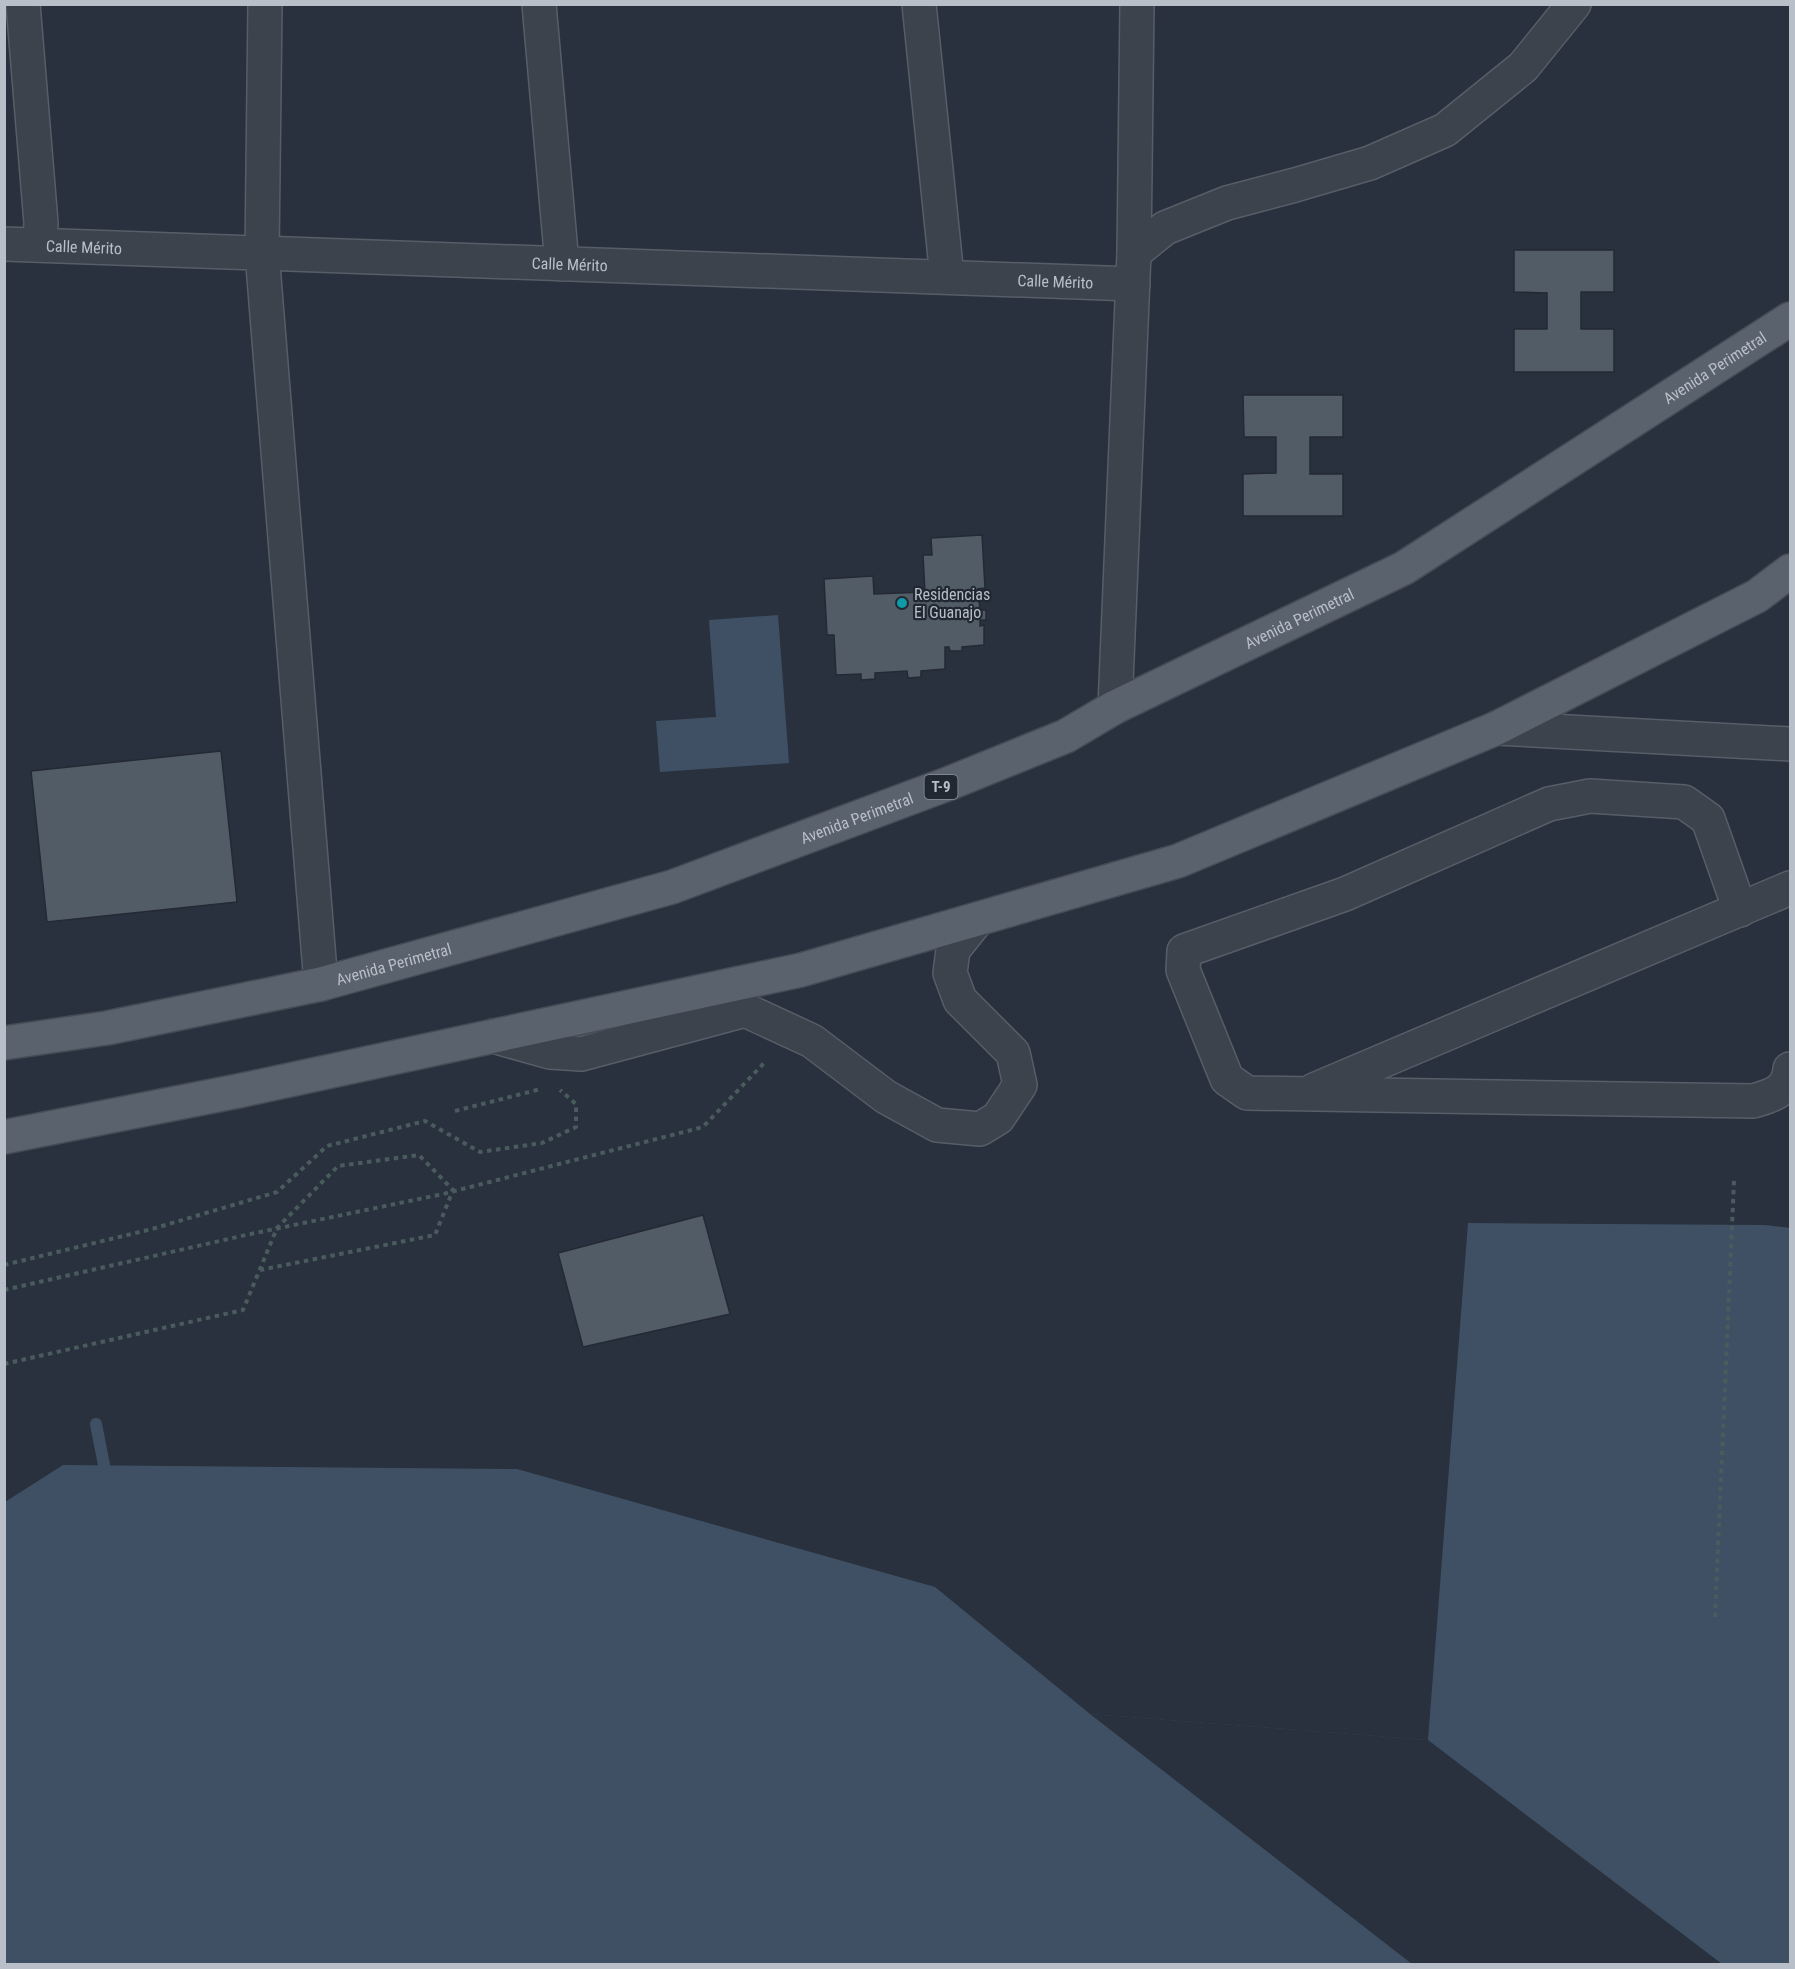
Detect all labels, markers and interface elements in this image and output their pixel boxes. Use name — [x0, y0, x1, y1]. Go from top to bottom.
street label: Calle Mérito — [46, 236, 122, 258]
street label: Calle Mérito — [531, 253, 608, 275]
street label: Calle Mérito — [1017, 270, 1094, 292]
street label: Avenida Perimetral — [1660, 327, 1770, 408]
street label: Avenida Perimetral — [1242, 584, 1357, 653]
place label: Residencias El Guanajo — [914, 585, 990, 622]
marker: Residencias El Guanajo — [895, 596, 909, 610]
road number: T-9 — [924, 775, 958, 799]
street label: Avenida Perimetral — [798, 788, 916, 848]
street label: Avenida Perimetral — [334, 939, 453, 989]

